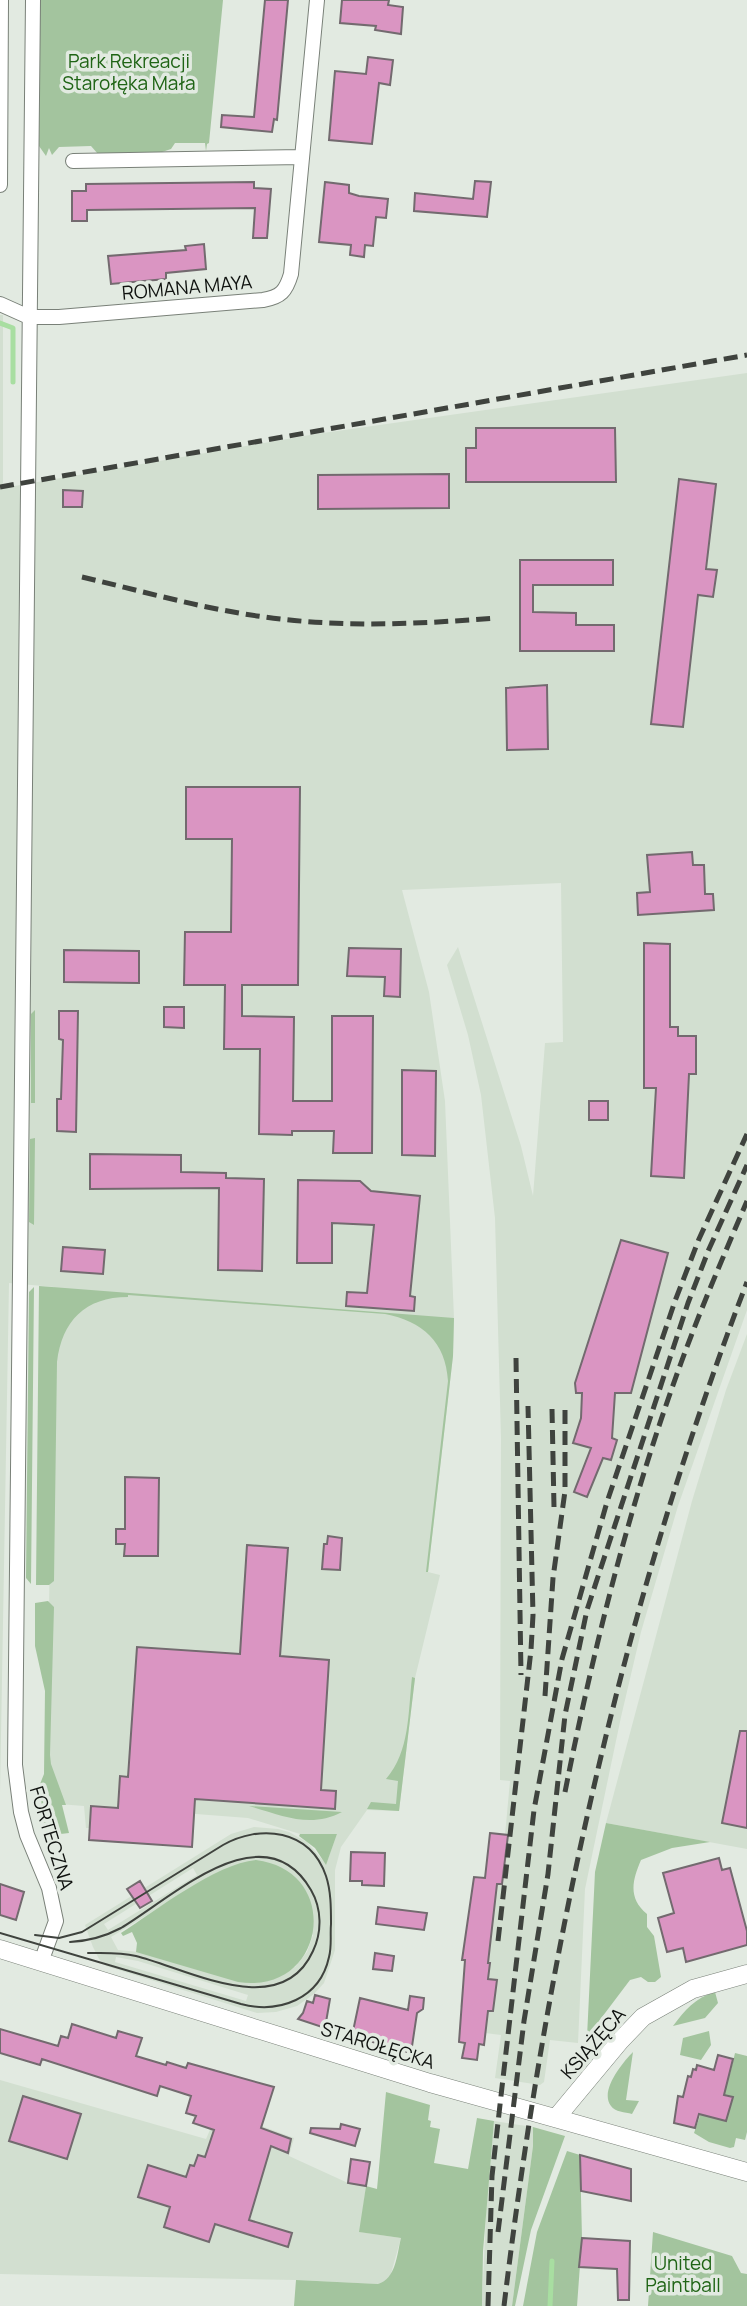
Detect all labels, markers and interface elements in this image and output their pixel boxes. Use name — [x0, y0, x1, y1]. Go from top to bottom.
park label: Park Rekreacji Starołęka Mała — [62, 48, 196, 96]
street label: ROMANA MAYA — [121, 268, 253, 306]
street label: FORTECZNA — [24, 1783, 80, 1893]
street label: KSIĄŻĘCA — [555, 2002, 631, 2084]
street label: STAROŁĘCKA — [318, 2015, 438, 2075]
park label: United Paintball — [645, 2250, 721, 2298]

